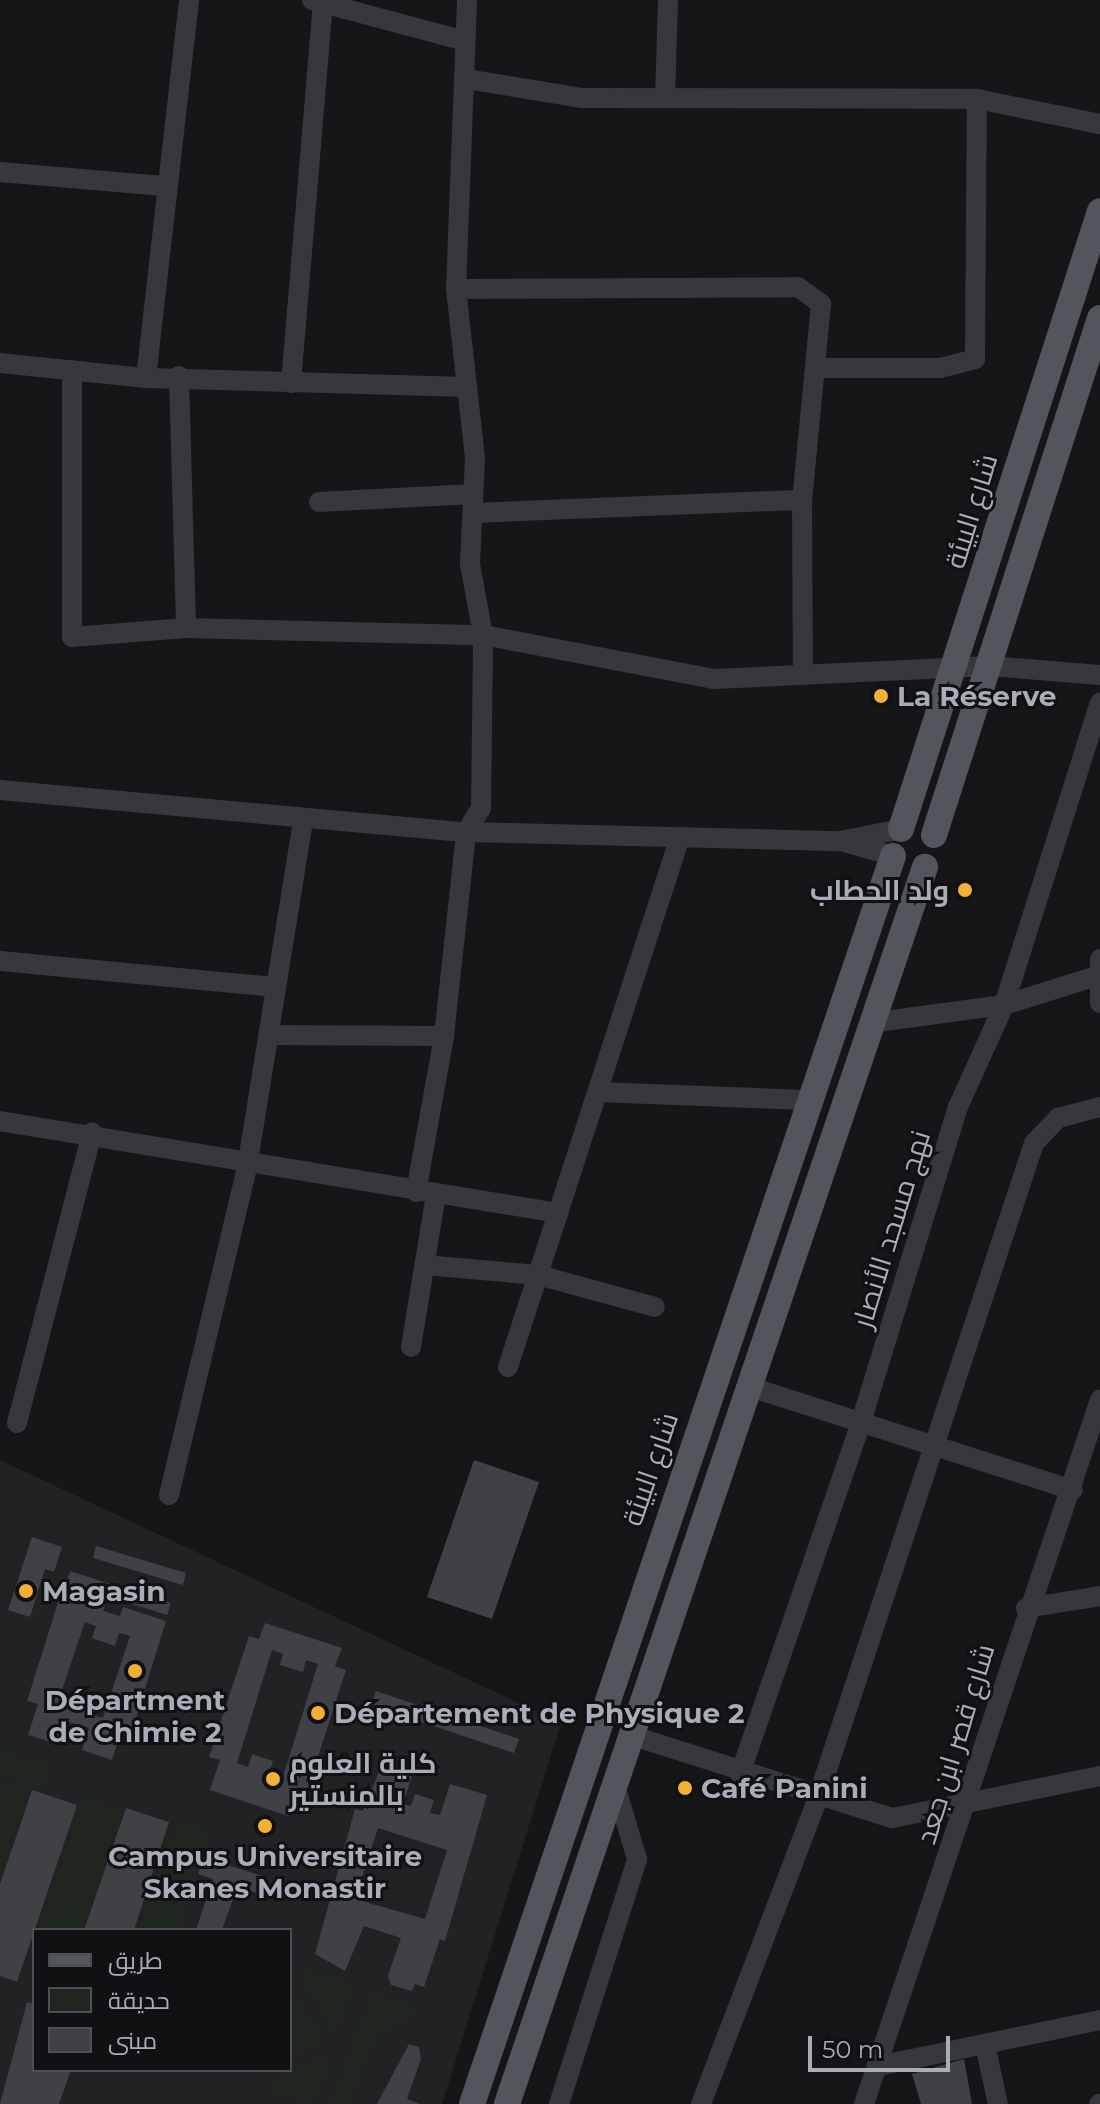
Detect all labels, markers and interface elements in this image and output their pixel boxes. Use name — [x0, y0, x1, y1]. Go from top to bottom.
street label: شارع البيئة — [938, 450, 1004, 572]
place label: La Réserve — [897, 679, 1056, 713]
marker: La Réserve — [872, 687, 890, 705]
place label: ولد الحطاب — [810, 873, 949, 907]
marker: ولد الحطاب — [956, 881, 974, 899]
street label: نهج مسجد الأنصار — [845, 1126, 937, 1332]
street label: شارع البيئة — [615, 1408, 685, 1530]
place label: Magasin — [42, 1574, 166, 1608]
marker: Magasin — [17, 1582, 35, 1600]
street label: شارع قصر ابن جعد — [909, 1640, 1001, 1848]
marker: Départment de Chimie 2 — [126, 1662, 144, 1680]
place label: Départment de Chimie 2 — [45, 1683, 225, 1749]
place label: Département de Physique 2 — [334, 1696, 745, 1730]
marker: Département de Physique 2 — [309, 1704, 327, 1722]
place label: كلية العلوم بالمنستير — [289, 1746, 436, 1812]
marker: كلية العلوم بالمنستير — [264, 1770, 282, 1788]
place label: Café Panini — [701, 1771, 868, 1805]
marker: Café Panini — [676, 1779, 694, 1797]
marker: Campus Universitaire Skanes Monastir — [256, 1817, 274, 1835]
place label: Campus Universitaire Skanes Monastir — [108, 1839, 422, 1905]
legend — [32, 1928, 292, 2072]
text: طريق — [108, 1946, 163, 1975]
text: حديقة — [108, 1986, 170, 2015]
scale bar — [812, 2020, 954, 2070]
text: مبنى — [108, 2026, 157, 2055]
text: 50 m — [822, 2035, 883, 2064]

